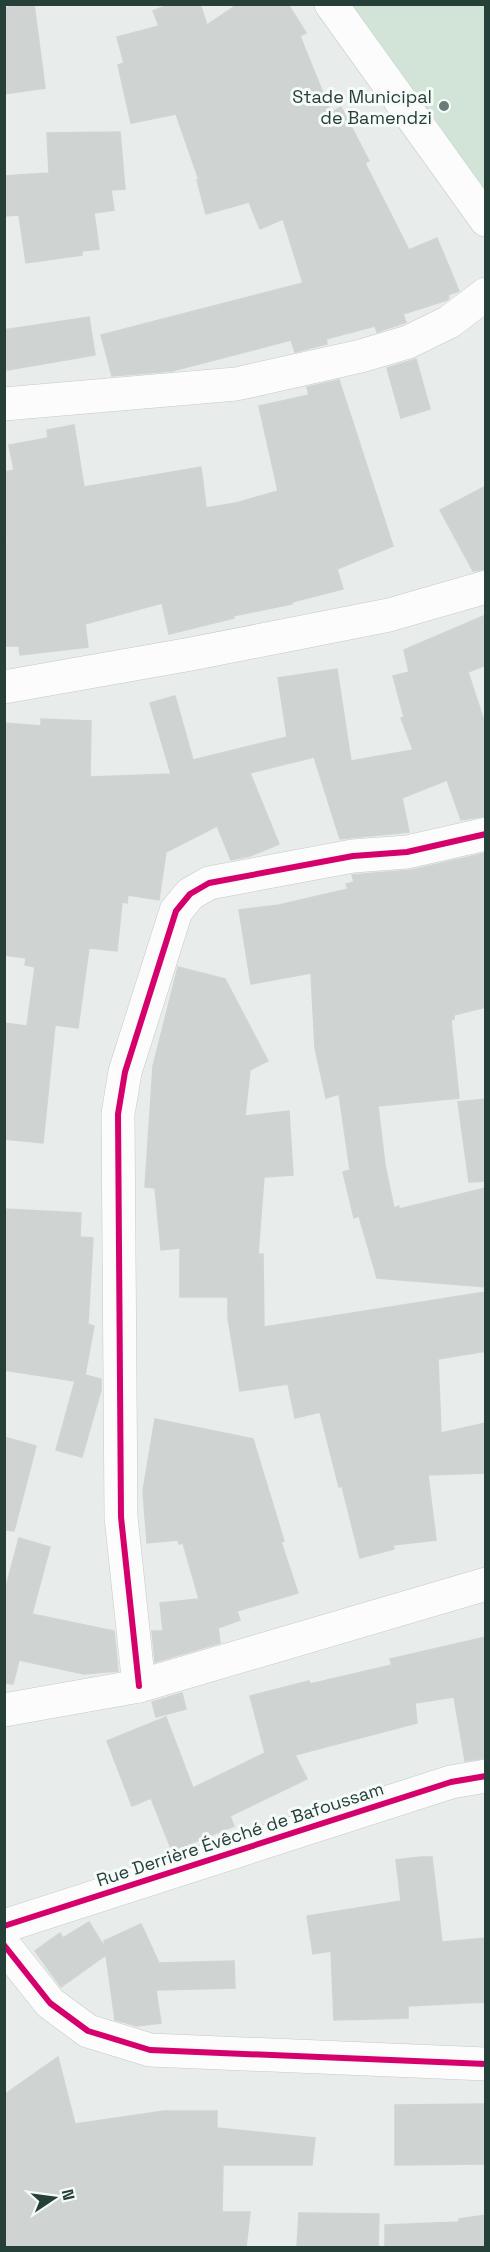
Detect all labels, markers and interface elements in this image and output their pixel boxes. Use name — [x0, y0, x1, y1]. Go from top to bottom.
place label: Stade Municipal de Bamendzi — [292, 85, 432, 129]
marker: Stade Municipal de Bamendzi — [437, 99, 451, 113]
street label: Rue Derrière Évêché de Bafoussam — [93, 1777, 387, 1891]
north arrow — [24, 2168, 84, 2228]
text: N — [57, 2187, 80, 2202]

